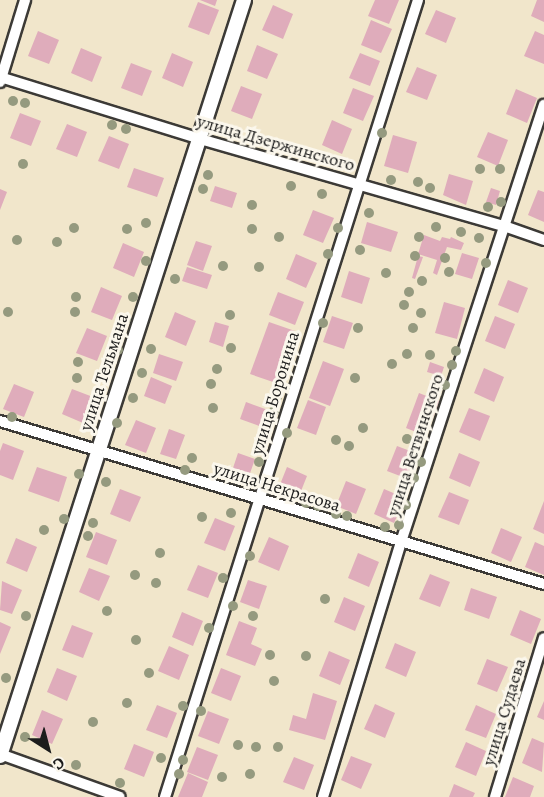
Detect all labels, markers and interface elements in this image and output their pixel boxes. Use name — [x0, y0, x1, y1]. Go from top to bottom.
street label: улица Дзержинского — [195, 110, 357, 176]
street label: улица Тельмана — [75, 310, 133, 434]
street label: улица Боронина — [246, 329, 304, 457]
street label: улица Ветвинского — [382, 371, 448, 519]
street label: улица Некрасова — [211, 457, 343, 517]
street label: улица Судаева — [477, 656, 531, 768]
north arrow — [18, 719, 78, 779]
text: С — [48, 752, 69, 775]

